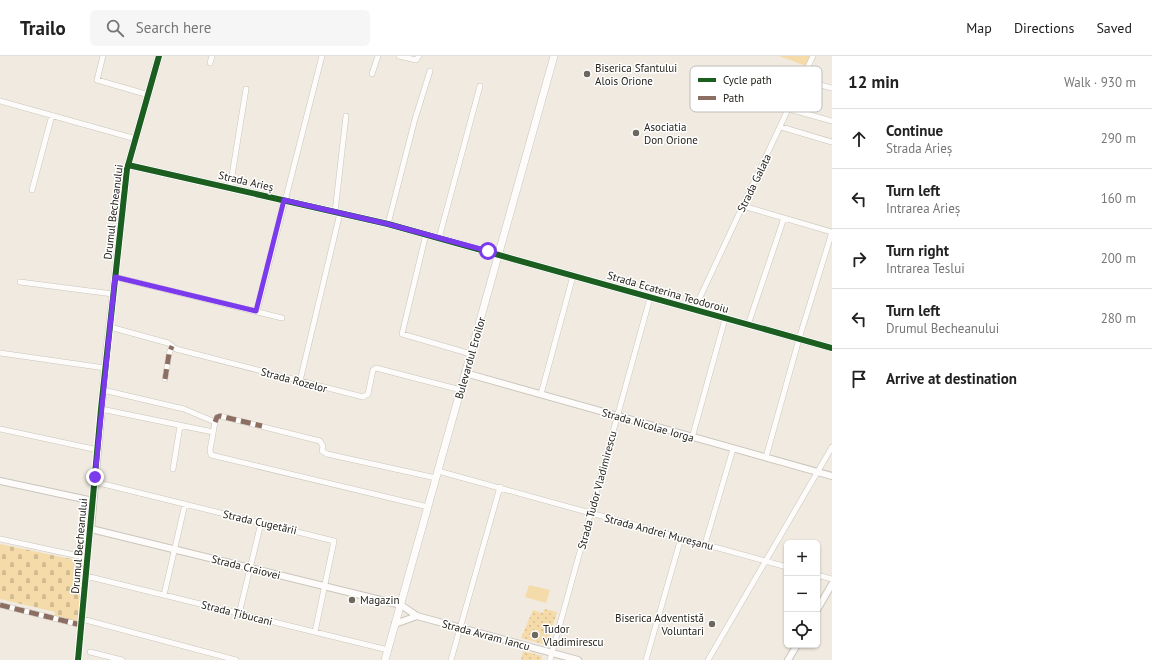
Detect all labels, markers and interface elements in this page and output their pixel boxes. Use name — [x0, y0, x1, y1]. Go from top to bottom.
search box — [90, 10, 370, 46]
text: Trailo — [20, 16, 66, 40]
icon: search — [104, 17, 126, 39]
text: Search here — [136, 18, 211, 37]
text: Map — [966, 19, 992, 37]
text: Directions — [1014, 19, 1074, 37]
text: Saved — [1096, 19, 1132, 37]
place label: Biserica Sfantului Alois Orione — [595, 61, 677, 88]
legend — [690, 66, 822, 112]
marker: Biserica Sfantului Alois Orione — [582, 69, 592, 79]
text: 12 min — [848, 71, 899, 93]
text: Cycle path — [723, 73, 772, 87]
text: Walk · 930 m — [1064, 74, 1136, 91]
text: Path — [723, 91, 744, 105]
place label: Asociatia Don Orione — [644, 120, 698, 147]
text: Continue — [886, 121, 943, 140]
marker: Asociatia Don Orione — [631, 128, 641, 138]
icon: ahead — [848, 128, 870, 150]
text: 290 m — [1101, 130, 1136, 147]
text: Strada Arieș — [886, 140, 952, 157]
street label: Strada Galata — [734, 152, 774, 214]
street label: Drumul Becheanului — [100, 164, 126, 260]
street label: Strada Arieș — [217, 168, 275, 194]
text: Turn left — [886, 181, 940, 200]
icon: left — [848, 188, 870, 210]
text: 160 m — [1101, 190, 1136, 207]
text: Intrarea Arieș — [886, 200, 960, 217]
text: Turn right — [886, 241, 949, 260]
route start — [479, 242, 497, 260]
icon: right — [848, 248, 870, 270]
text: 200 m — [1101, 250, 1136, 267]
text: Intrarea Teslui — [886, 260, 965, 277]
street label: Strada Ecaterina Teodoroiu — [606, 268, 730, 316]
text: Turn left — [886, 301, 940, 320]
icon: left — [848, 308, 870, 330]
text: 280 m — [1101, 310, 1136, 327]
street label: Bulevardul Eroilor — [452, 315, 488, 401]
text: Drumul Becheanului — [886, 320, 999, 337]
street label: Strada Rozelor — [259, 364, 329, 396]
icon: arrive — [848, 368, 870, 390]
text: Arrive at destination — [886, 369, 1017, 388]
street label: Strada Nicolae Iorga — [600, 405, 696, 445]
street label: Strada Tudor Vladimirescu — [574, 429, 620, 551]
route end — [86, 468, 104, 486]
street label: Drumul Becheanului — [68, 498, 90, 594]
street label: Strada Cugetării — [222, 507, 298, 537]
street label: Strada Andrei Mureșanu — [603, 511, 715, 553]
map controls — [784, 540, 820, 648]
button: + — [784, 540, 820, 576]
street label: Strada Craiovei — [210, 552, 282, 582]
button: − — [784, 576, 820, 612]
place label: Magazin — [360, 593, 399, 607]
marker: Magazin — [347, 595, 357, 605]
street label: Strada Țibucani — [200, 597, 274, 630]
place label: Biserica Adventistă Voluntari — [615, 611, 704, 638]
button: locate — [784, 612, 820, 648]
street label: Strada Avram Iancu — [440, 616, 532, 654]
marker: Biserica Adventistă Voluntari — [707, 619, 717, 629]
place label: Tudor Vladimirescu — [542, 622, 604, 649]
marker: Tudor Vladimirescu — [530, 630, 540, 640]

